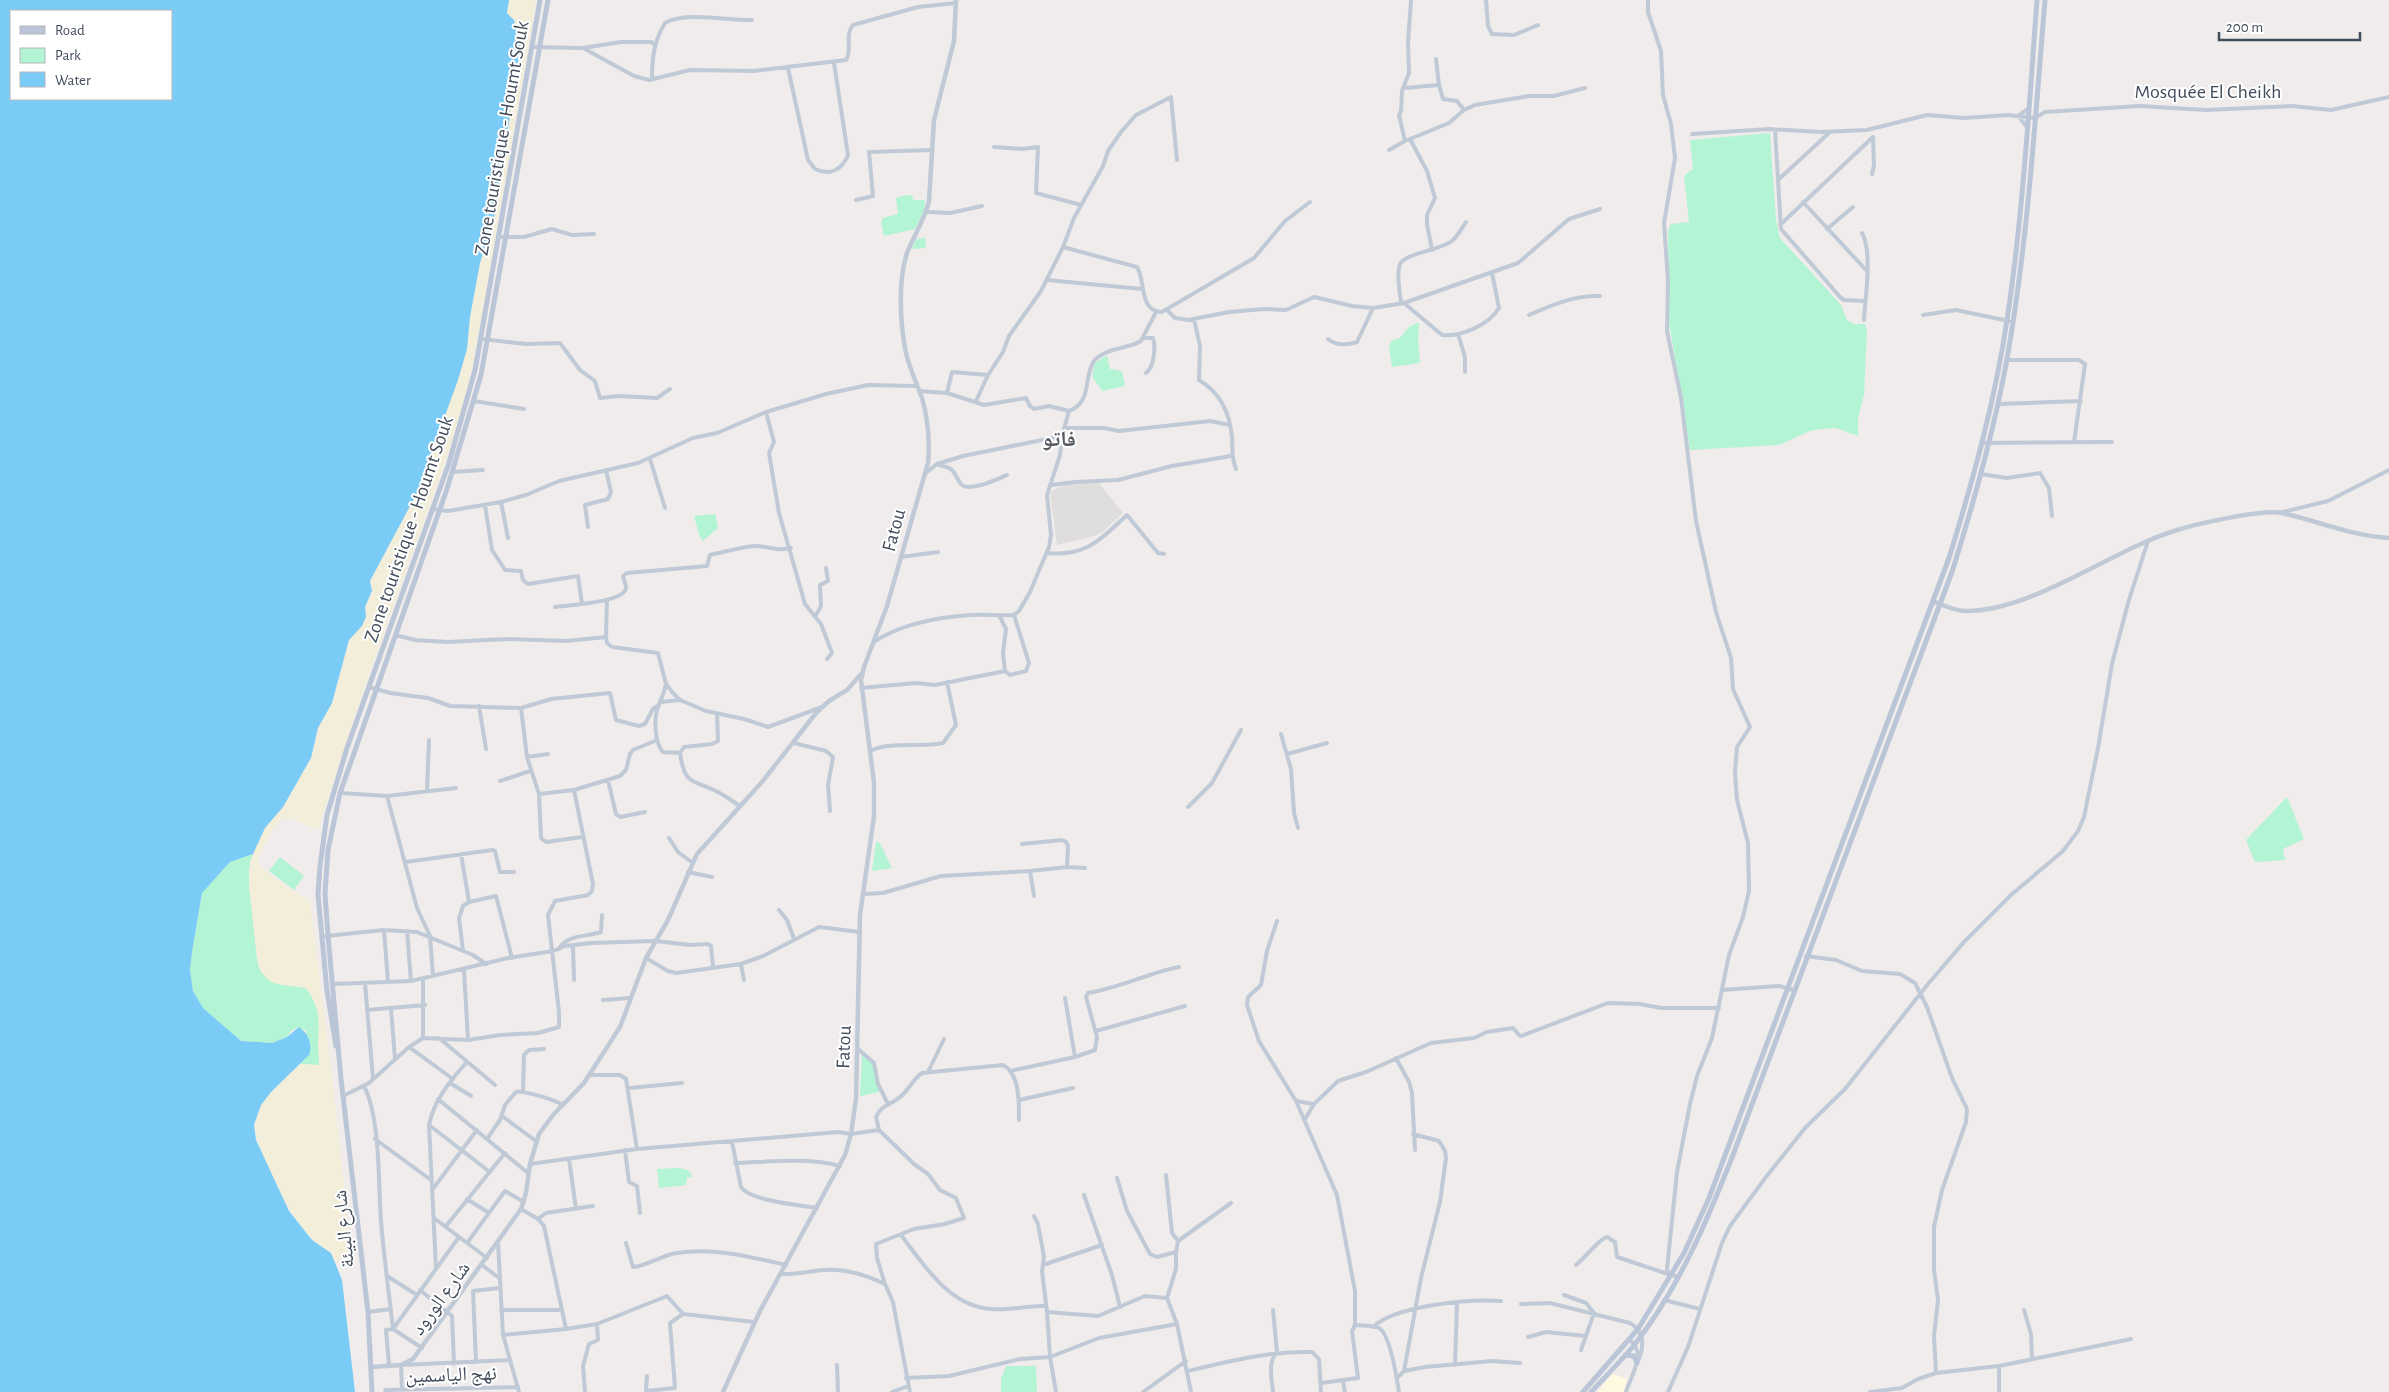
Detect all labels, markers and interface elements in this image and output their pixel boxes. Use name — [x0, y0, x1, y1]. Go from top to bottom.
legend — [10, 10, 172, 100]
scale bar — [2219, 10, 2360, 42]
street label: Zone touristique - Houmt Souk — [472, 19, 532, 257]
text: 200 m — [2226, 20, 2263, 35]
text: Road — [55, 23, 85, 38]
text: Park — [55, 48, 81, 63]
text: Water — [55, 73, 91, 88]
street label: Mosquée El Cheikh — [2135, 82, 2281, 102]
street label: Zone touristique - Houmt Souk — [361, 414, 457, 645]
district label: فاتو — [1042, 428, 1076, 451]
street label: Fatou — [879, 507, 909, 554]
street label: Fatou — [833, 1025, 855, 1069]
street label: شارع البيئة — [330, 1189, 360, 1269]
street label: شارع الورود — [408, 1258, 476, 1340]
street label: نهج الياسمين — [405, 1363, 497, 1389]

